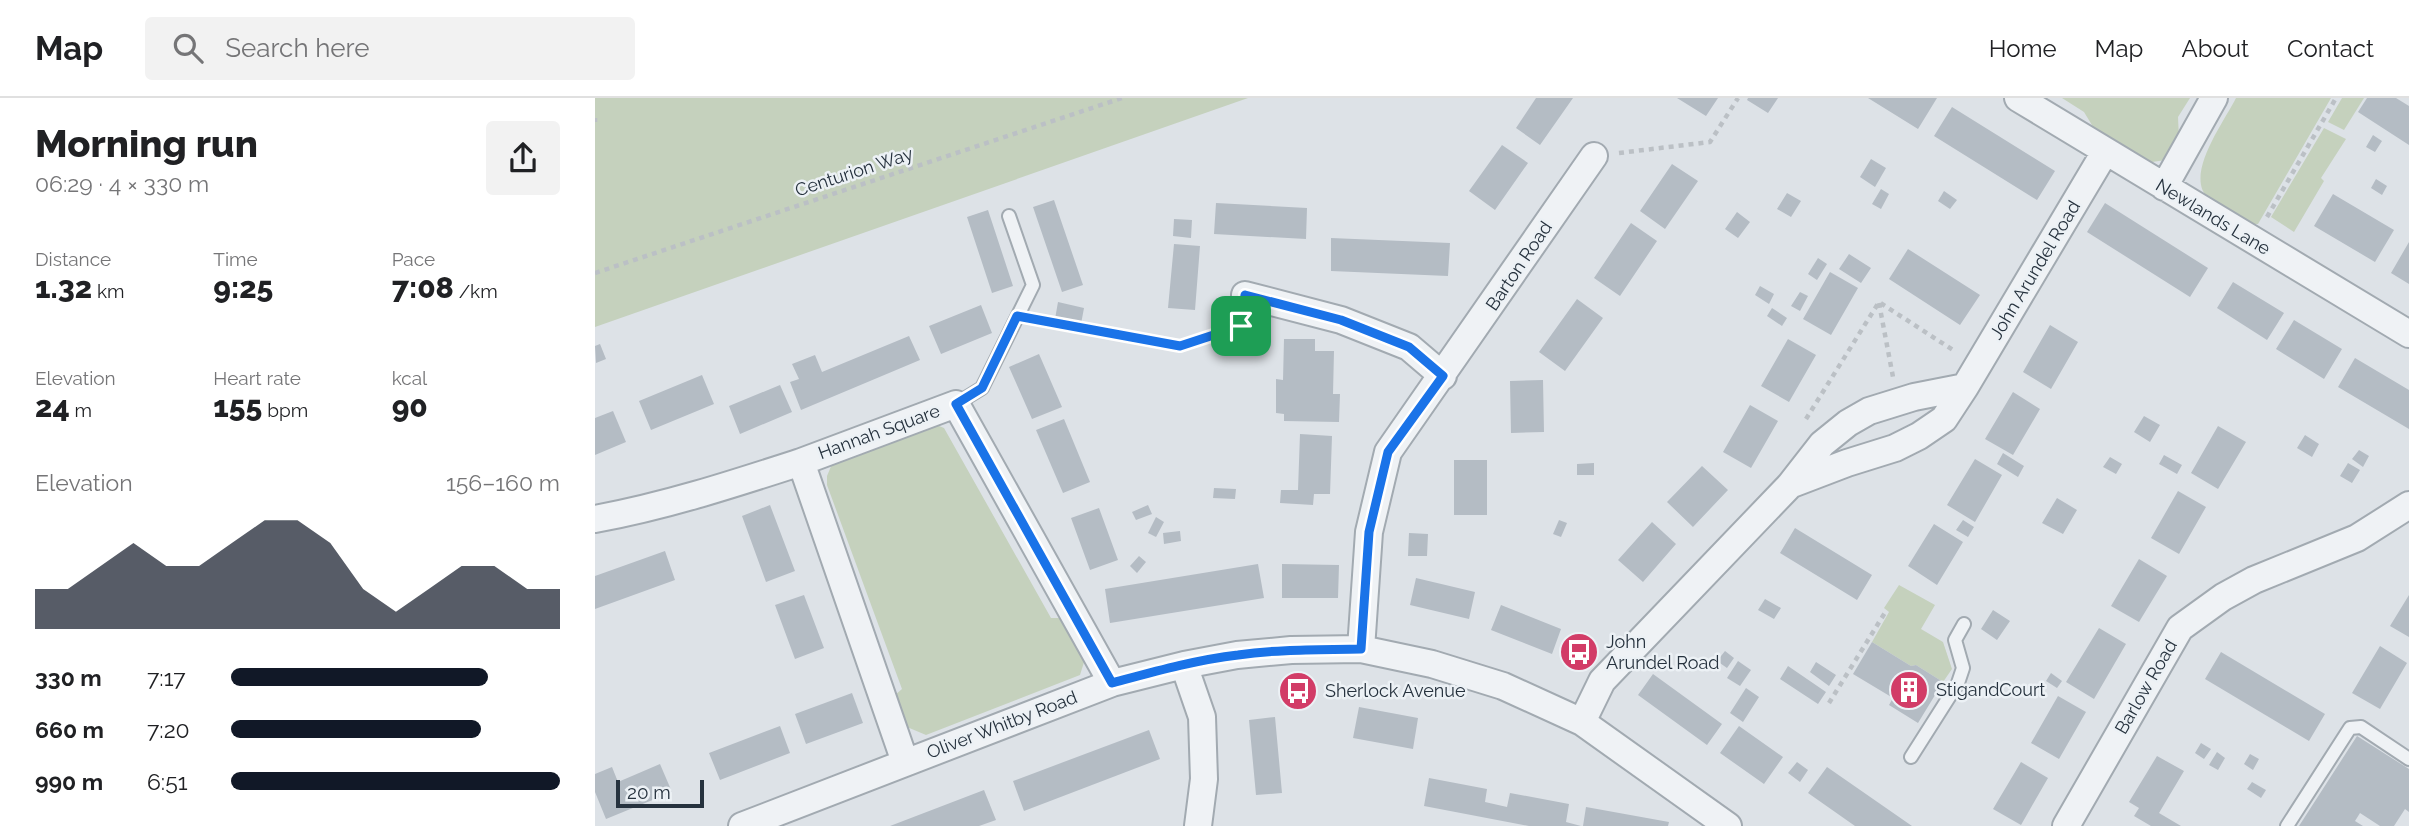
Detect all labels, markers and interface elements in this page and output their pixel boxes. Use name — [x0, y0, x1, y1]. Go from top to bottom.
search box — [145, 17, 635, 80]
text: Map — [35, 29, 103, 68]
icon: search — [169, 29, 207, 67]
text: Search here — [225, 33, 370, 63]
text: Home — [1989, 34, 2057, 63]
text: Map — [2095, 34, 2143, 63]
text: About — [2181, 34, 2249, 63]
text: Contact — [2287, 34, 2374, 63]
text: Morning run — [35, 121, 258, 166]
button: share — [486, 121, 560, 195]
street label: Centurion Way — [792, 143, 916, 200]
text: 06:29 · 4 × 330 m — [35, 170, 209, 197]
street label: Newlands Lane — [2152, 174, 2275, 259]
street label: John Arundel Road — [1985, 197, 2084, 343]
street label: Barton Road — [1481, 217, 1556, 314]
text: Distance — [35, 248, 111, 270]
text: Time — [213, 248, 258, 270]
text: Pace — [392, 248, 435, 270]
text: 1.32 — [35, 270, 92, 305]
text: 9:25 — [213, 270, 273, 305]
text: 7:08 — [392, 270, 454, 305]
text: km — [92, 280, 125, 302]
text: /km — [454, 280, 498, 302]
pin — [1211, 296, 1271, 356]
icon: arrive — [1222, 307, 1260, 345]
text: Elevation — [35, 367, 116, 389]
text: Heart rate — [213, 367, 301, 389]
text: kcal — [392, 367, 427, 389]
text: 24 — [35, 389, 70, 424]
text: 155 — [213, 389, 262, 424]
text: 90 — [392, 389, 428, 424]
text: m — [70, 399, 92, 421]
text: bpm — [262, 399, 308, 421]
street label: Hannah Square — [815, 400, 943, 463]
text: Elevation — [35, 469, 133, 496]
text: 156–160 m — [446, 469, 560, 496]
bus stop icon: John Arundel Road — [1558, 631, 1600, 673]
place label: John Arundel Road — [1606, 631, 1720, 673]
street label: Barlow Road — [2110, 636, 2181, 738]
text: 330 m — [35, 664, 102, 691]
text: 7:17 — [147, 664, 186, 691]
building icon: StigandCourt — [1888, 669, 1930, 711]
bus stop icon: Sherlock Avenue — [1277, 670, 1319, 712]
place label: StigandCourt — [1936, 679, 2045, 700]
place label: Sherlock Avenue — [1325, 680, 1466, 701]
street label: Oliver Whitby Road — [924, 686, 1080, 763]
text: 660 m — [35, 716, 104, 743]
text: 7:20 — [147, 716, 190, 743]
text: 990 m — [35, 768, 103, 795]
text: 6:51 — [147, 768, 188, 795]
scale bar — [616, 777, 703, 809]
text: 20 m — [627, 781, 671, 803]

